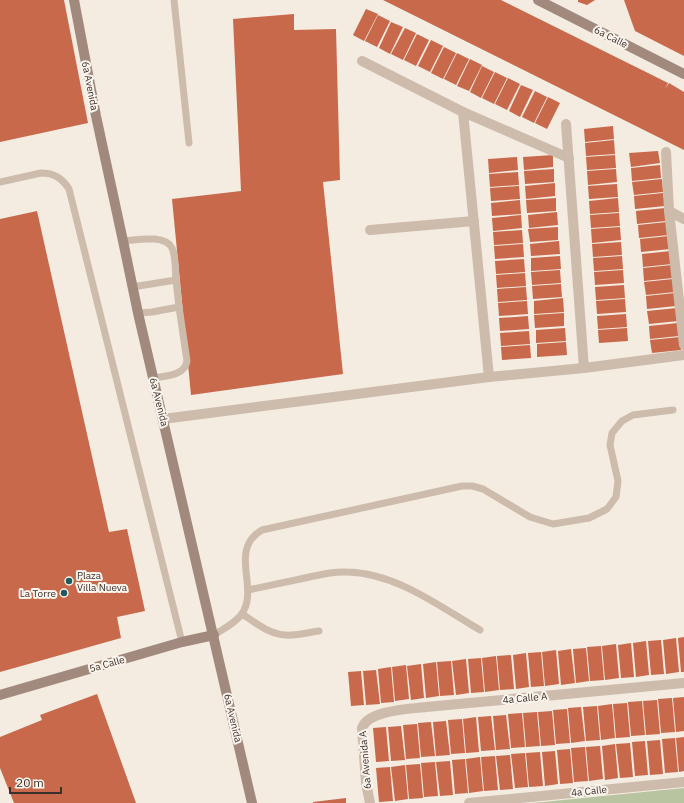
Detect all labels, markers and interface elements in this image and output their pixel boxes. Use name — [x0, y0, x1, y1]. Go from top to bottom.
street label: 6a Calle — [592, 23, 630, 51]
street label: 6a Avenida — [79, 60, 101, 112]
street label: 6a Avenida — [147, 376, 171, 428]
place label: Plaza Villa Nueva — [77, 569, 128, 594]
marker: Plaza Villa Nueva — [64, 576, 74, 586]
place label: La Torre — [20, 587, 57, 600]
marker: La Torre — [59, 588, 69, 598]
street label: 5a Calle — [88, 653, 127, 675]
street label: 4a Calle A — [502, 690, 549, 706]
street label: 6a Avenida — [221, 692, 245, 744]
street label: 6a Avenida A — [356, 730, 374, 790]
scale bar — [10, 769, 61, 795]
text: 20 m — [16, 775, 44, 790]
street label: 4a Calle — [570, 783, 608, 799]

